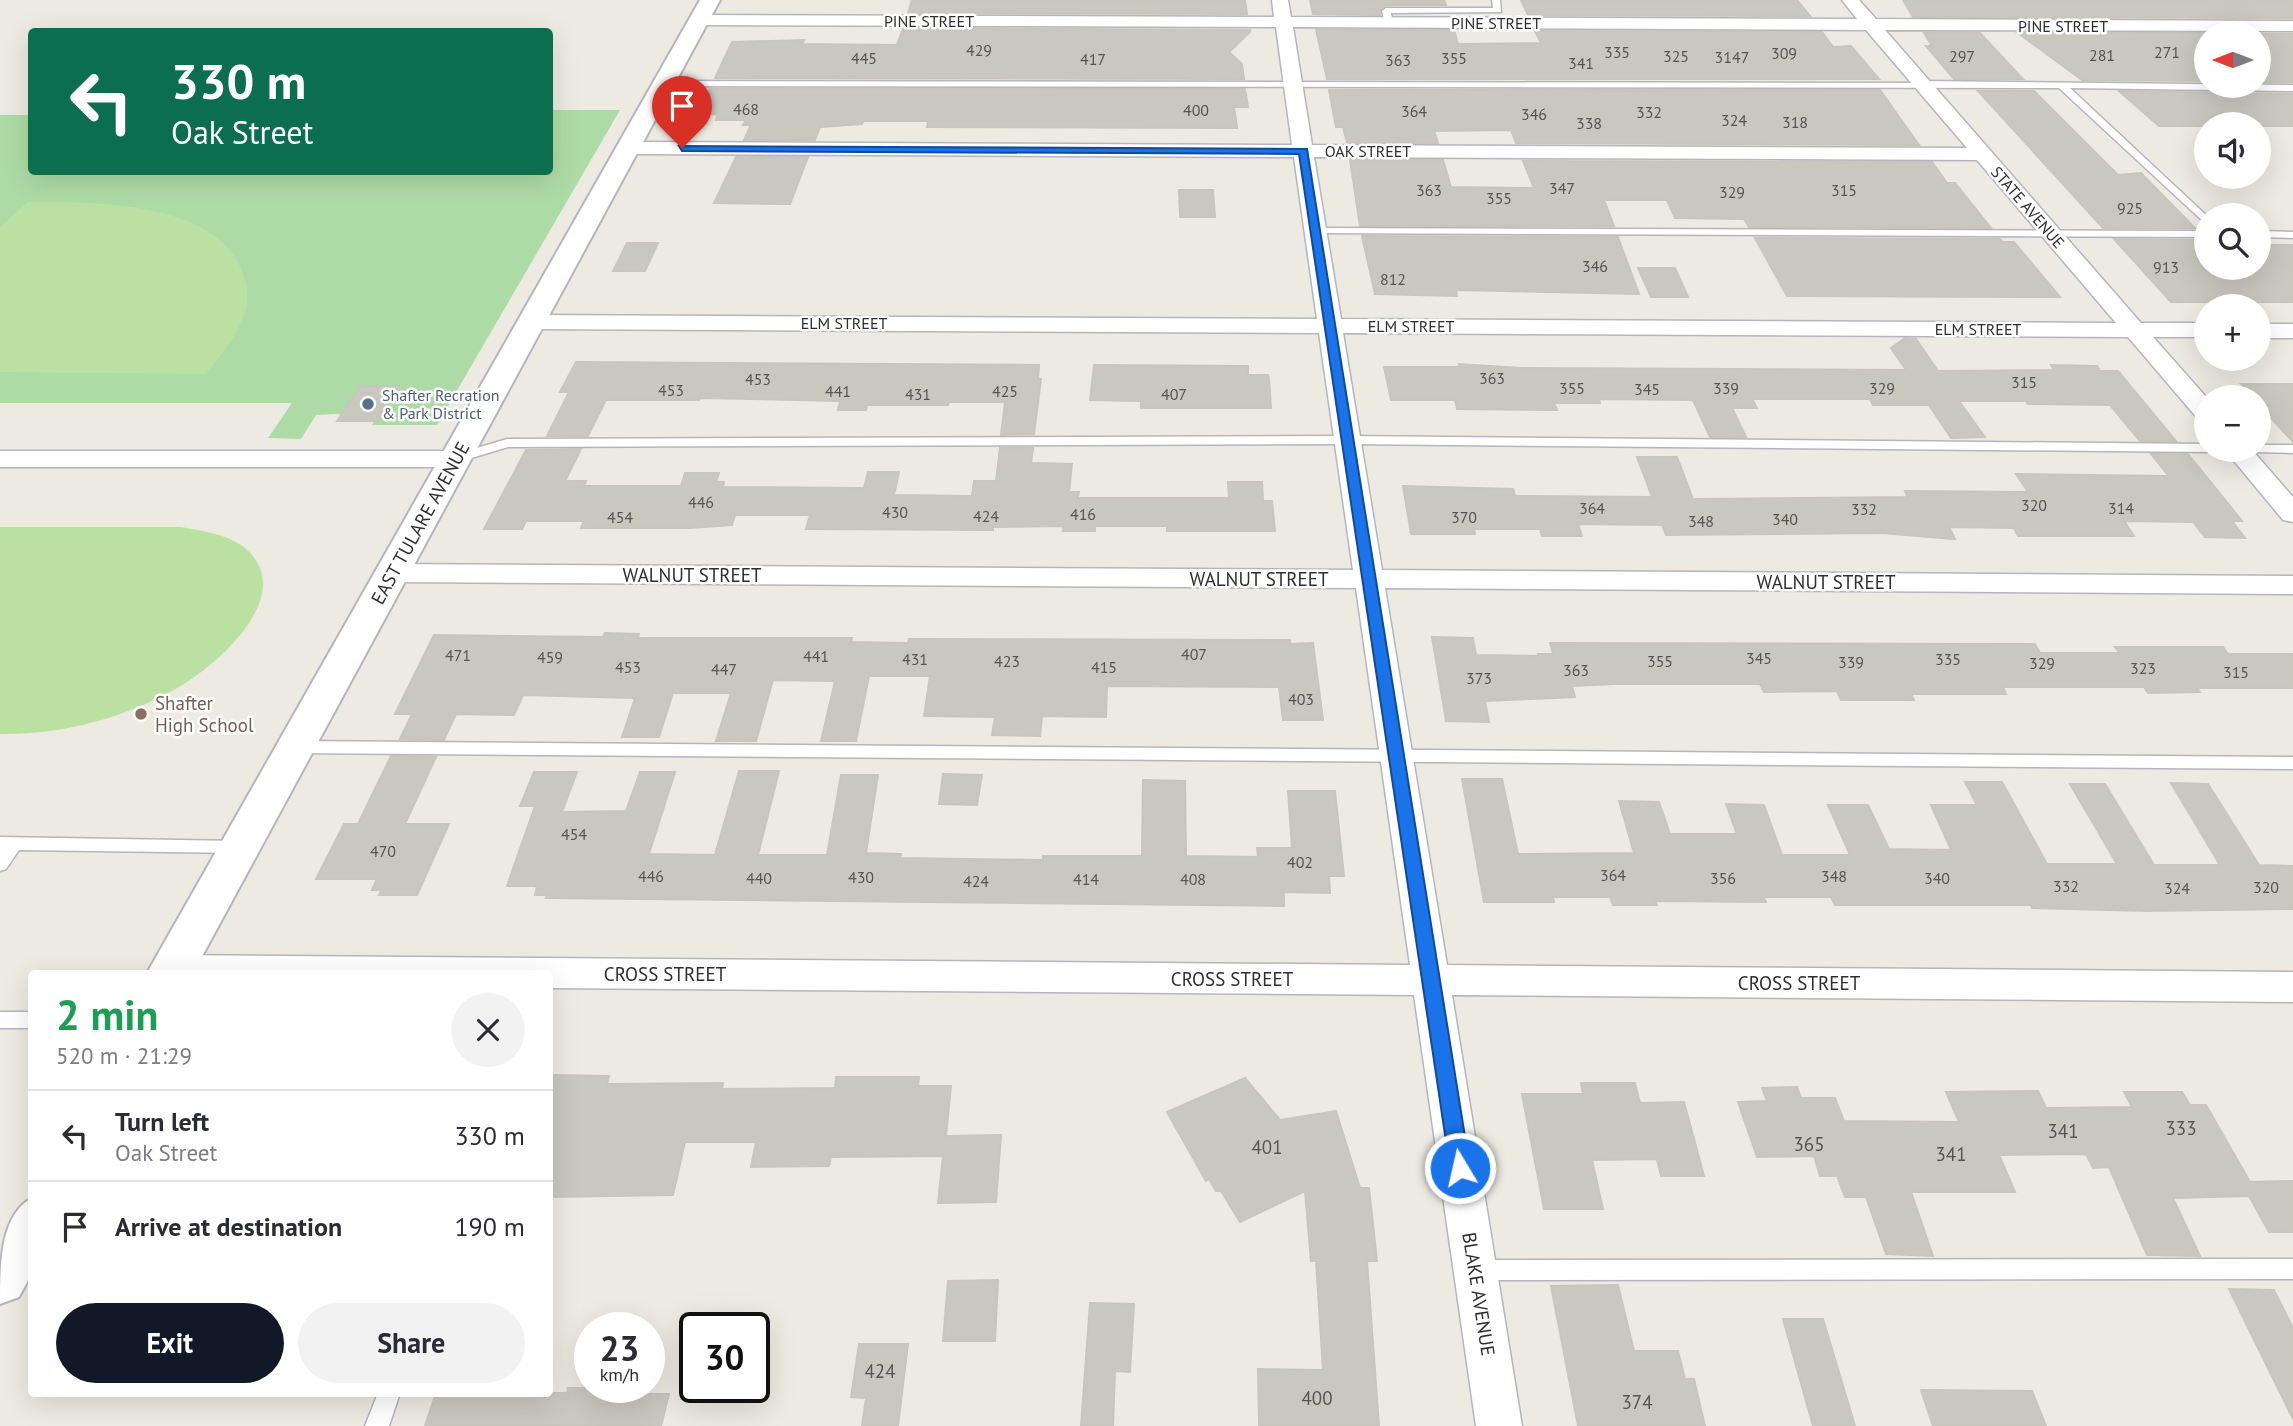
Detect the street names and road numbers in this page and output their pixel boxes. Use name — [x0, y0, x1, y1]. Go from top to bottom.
street label: PINE STREET — [884, 11, 974, 31]
street label: PINE STREET — [1451, 13, 1541, 33]
street label: PINE STREET — [2018, 16, 2108, 36]
street label: OAK STREET — [1325, 141, 1411, 161]
street label: STATE AVENUE — [1987, 162, 2069, 252]
street label: ELM STREET — [801, 313, 887, 333]
street label: ELM STREET — [1368, 316, 1454, 336]
street label: ELM STREET — [1935, 319, 2021, 339]
street label: EAST TULARE AVENUE — [365, 438, 475, 608]
street label: WALNUT STREET — [622, 563, 762, 587]
street label: WALNUT STREET — [1189, 567, 1329, 591]
street label: WALNUT STREET — [1756, 570, 1896, 594]
street label: CROSS STREET — [604, 962, 727, 986]
street label: CROSS STREET — [1171, 967, 1294, 991]
street label: CROSS STREET — [1738, 971, 1861, 995]
street label: BLAKE AVENUE — [1457, 1230, 1501, 1358]

